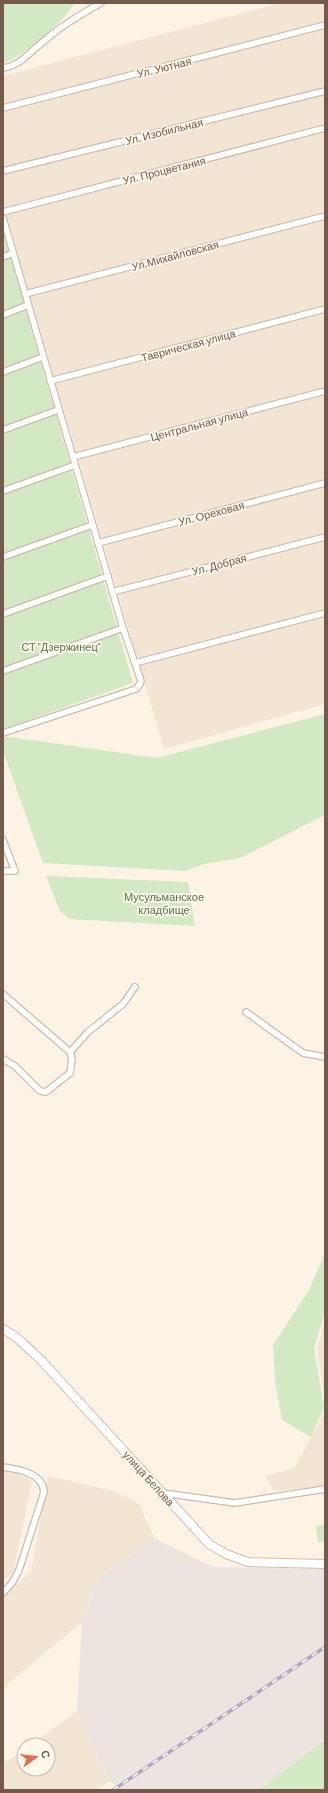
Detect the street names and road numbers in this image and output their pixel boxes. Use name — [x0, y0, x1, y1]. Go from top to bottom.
street label: Ул. Уютная — [135, 54, 193, 80]
street label: Ул. Изобильная — [124, 115, 204, 147]
street label: Ул. Процветания — [121, 153, 207, 187]
street label: Ул.Михайловская — [130, 237, 220, 273]
street label: Таврическая улица — [139, 326, 238, 364]
street label: Центральная улица — [149, 405, 250, 443]
street label: Ул. Ореховая — [177, 498, 245, 528]
street label: Ул. Добрая — [190, 550, 248, 578]
street label: улица Белова — [121, 1448, 178, 1509]

